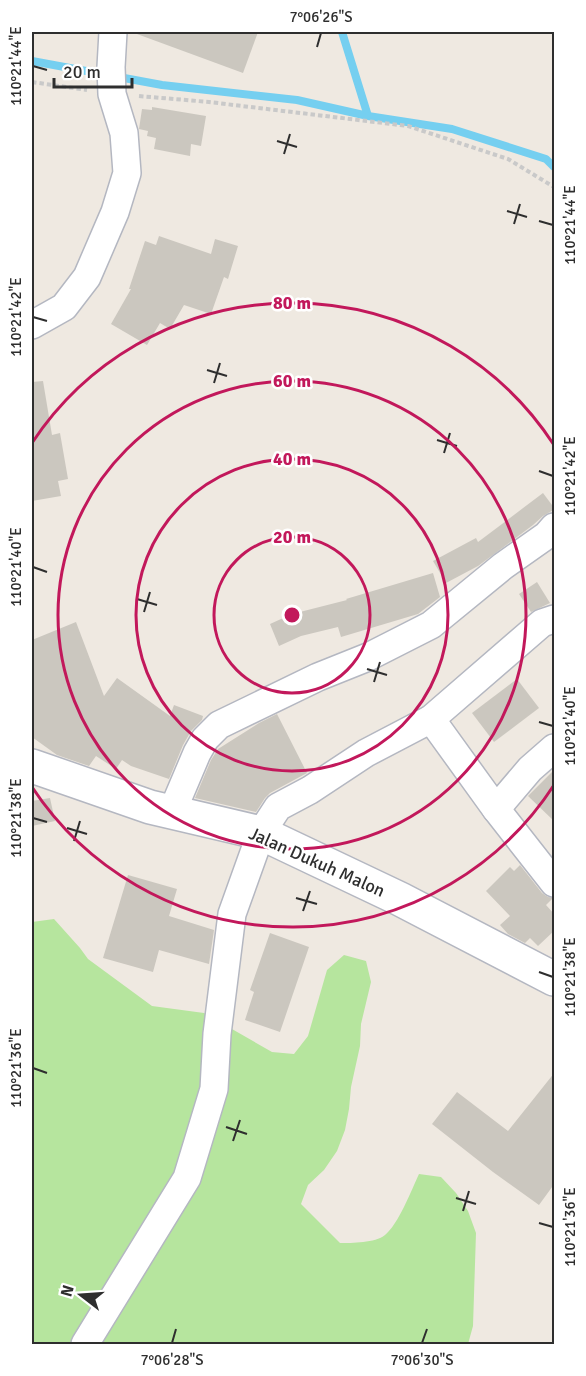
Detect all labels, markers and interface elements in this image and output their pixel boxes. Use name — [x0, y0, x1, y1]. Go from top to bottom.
text: 7°06'26"S — [289, 8, 353, 26]
text: 110°21'44"E — [7, 26, 25, 106]
scale bar — [54, 51, 132, 89]
text: 20 m — [63, 61, 101, 83]
text: 110°21'44"E — [561, 185, 579, 265]
text: 110°21'42"E — [7, 277, 25, 357]
text: 80 m — [273, 292, 311, 314]
text: 60 m — [273, 370, 311, 392]
text: 110°21'42"E — [561, 436, 579, 516]
text: 40 m — [273, 448, 311, 470]
text: 20 m — [273, 526, 311, 548]
text: 110°21'40"E — [7, 527, 25, 607]
centre of rings — [282, 605, 302, 625]
text: 110°21'40"E — [561, 686, 579, 766]
text: 110°21'38"E — [7, 778, 25, 858]
street label: Jalan Dukuh Malon — [246, 822, 388, 902]
text: 110°21'38"E — [561, 937, 579, 1017]
text: 110°21'36"E — [7, 1028, 25, 1108]
text: 110°21'36"E — [561, 1187, 579, 1267]
north arrow — [51, 1265, 111, 1325]
text: N — [56, 1283, 79, 1299]
text: 7°06'28"S — [140, 1351, 204, 1369]
text: 7°06'30"S — [390, 1351, 454, 1369]

